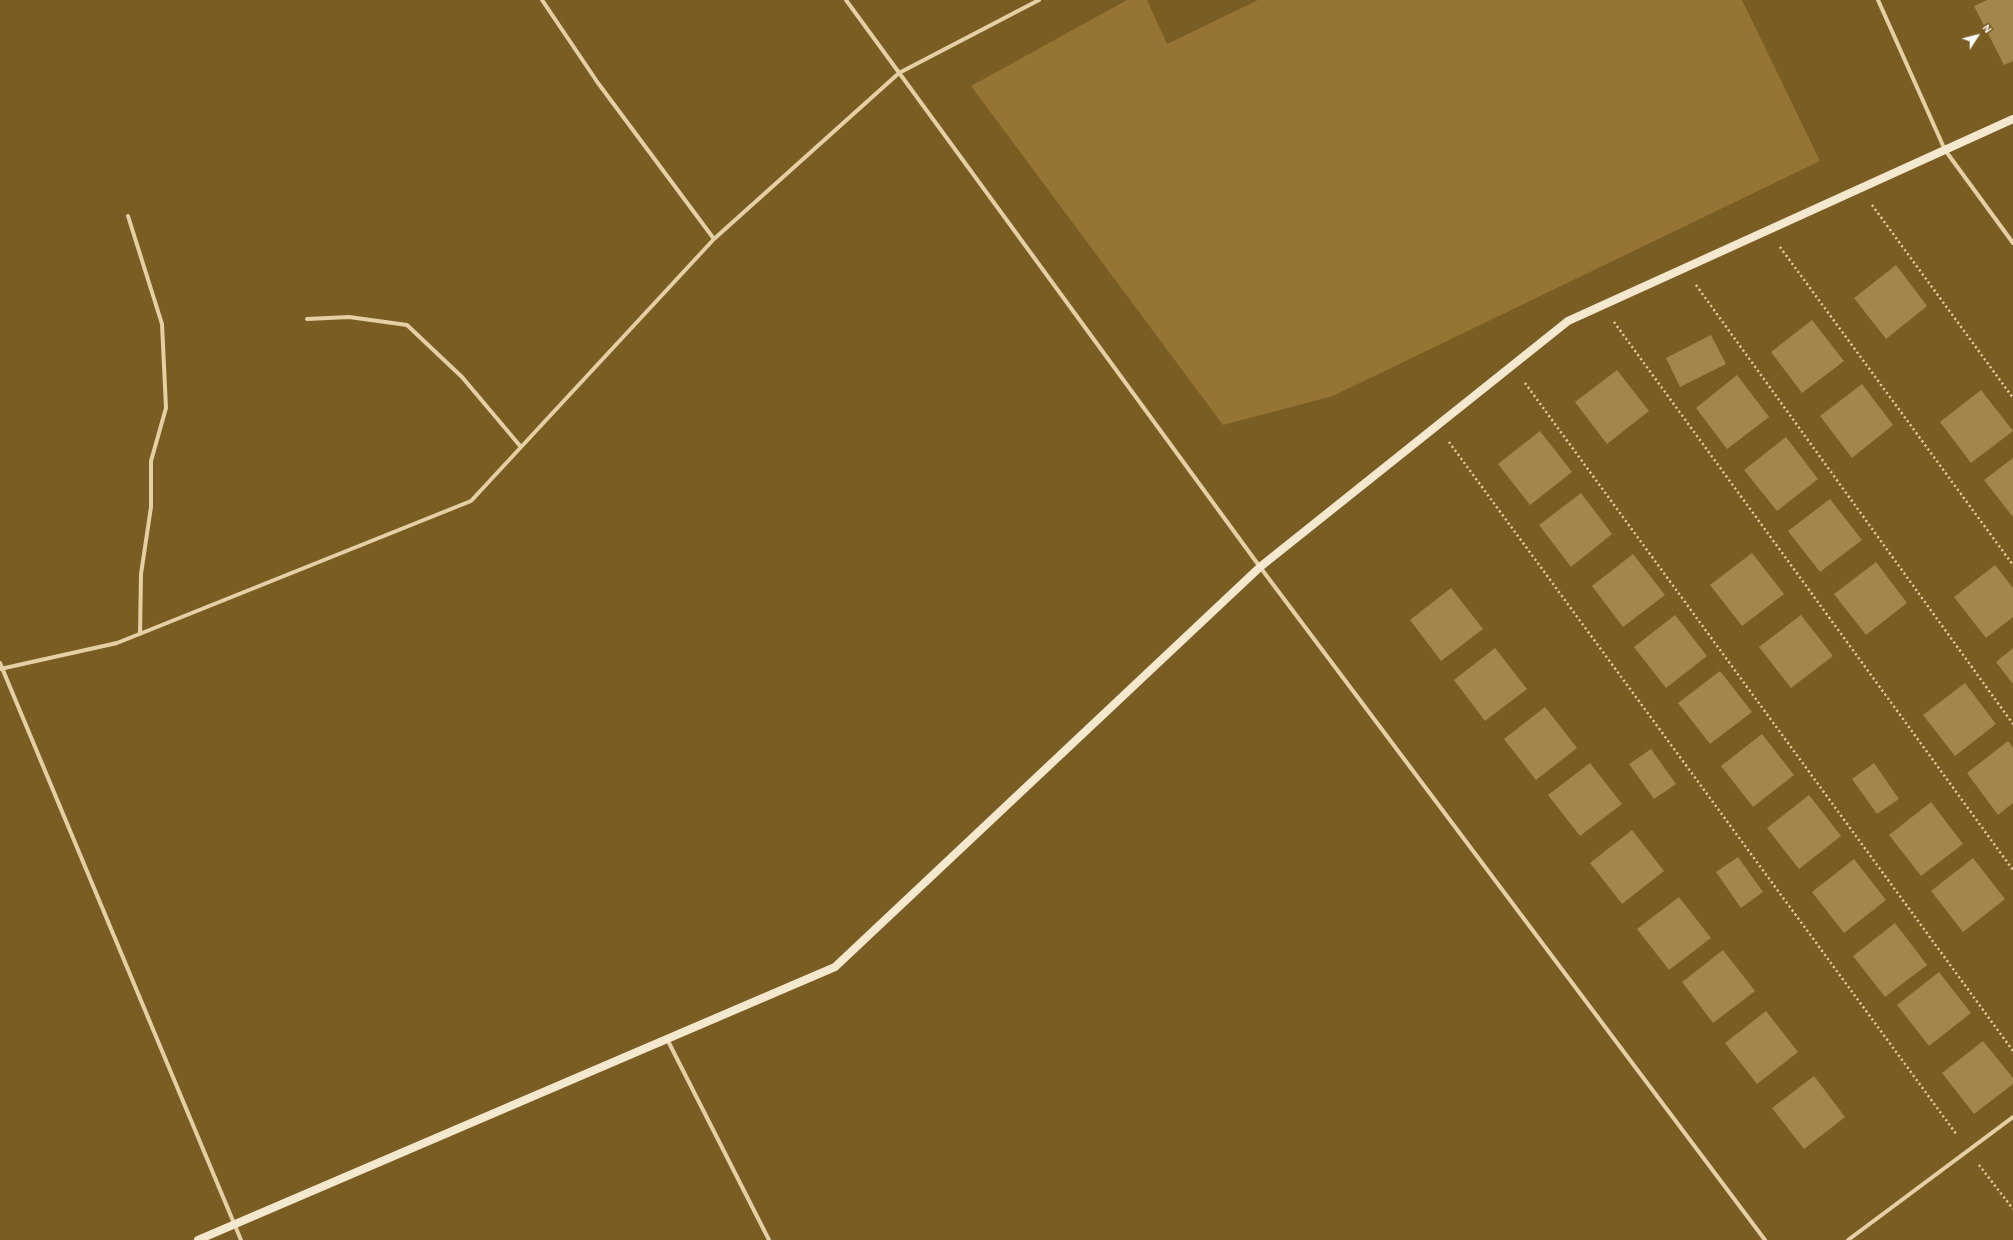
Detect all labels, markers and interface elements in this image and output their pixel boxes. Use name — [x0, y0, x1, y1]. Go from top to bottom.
north arrow — [1957, 16, 1997, 56]
text: N — [1980, 22, 1994, 35]

